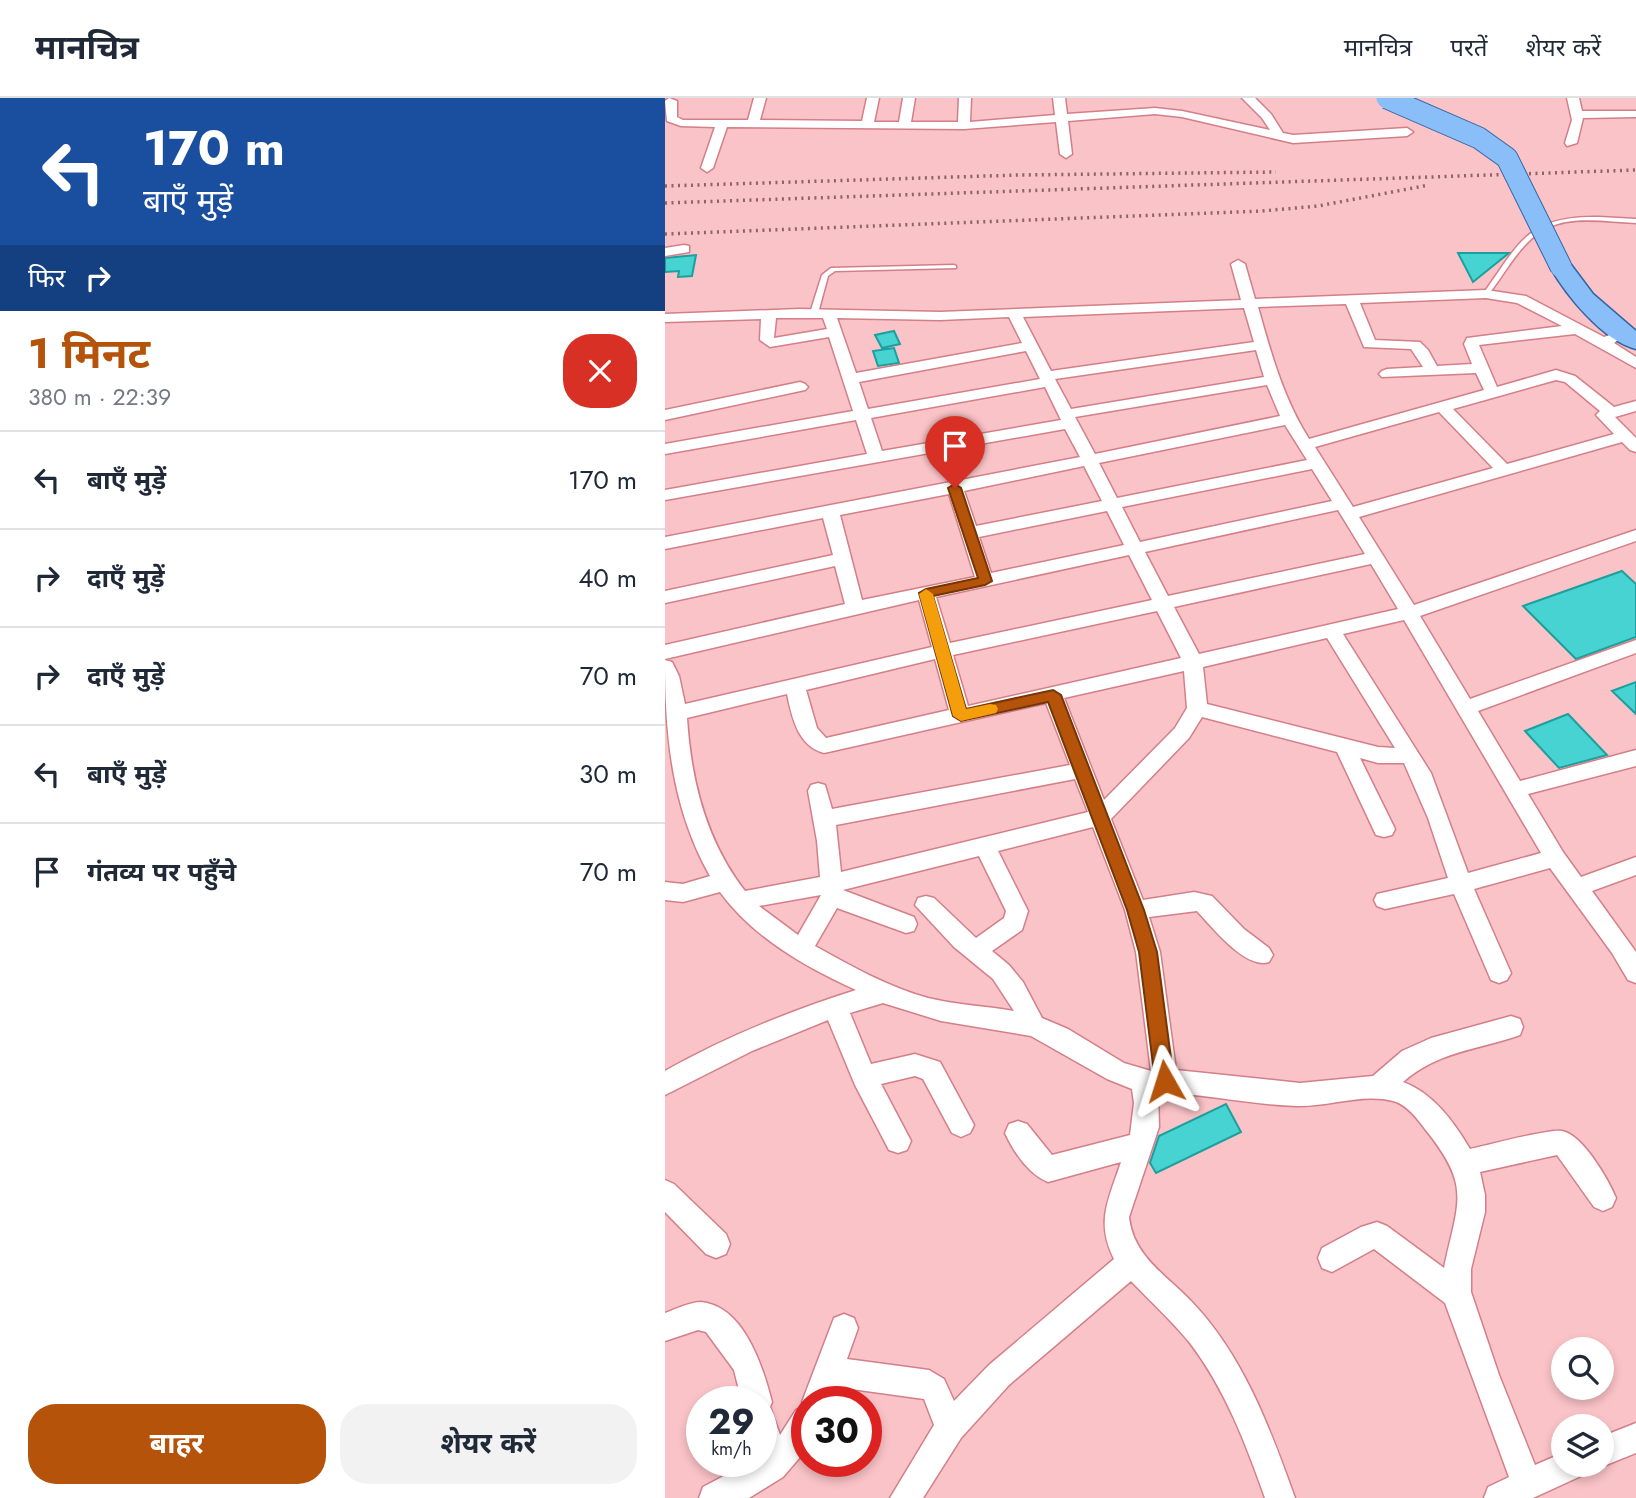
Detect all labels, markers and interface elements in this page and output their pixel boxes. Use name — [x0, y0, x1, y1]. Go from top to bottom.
text: मानचित्र — [35, 24, 139, 71]
text: मानचित्र — [1344, 30, 1412, 65]
text: परतें — [1450, 30, 1487, 65]
text: शेयर करें — [1525, 30, 1601, 65]
text: 170 m — [143, 113, 285, 183]
icon: left — [28, 126, 119, 217]
text: बाएँ मुड़ें — [143, 178, 233, 224]
text: फिर — [28, 259, 65, 297]
icon: right — [79, 259, 117, 297]
text: 1 मिनट — [28, 323, 150, 384]
button: close — [563, 334, 637, 408]
text: 380 m · 22:39 — [28, 380, 171, 414]
pin — [925, 416, 985, 488]
icon: arrive — [936, 427, 974, 465]
icon: left — [28, 461, 66, 499]
text: बाएँ मुड़ें — [87, 461, 166, 499]
text: 170 m — [568, 461, 637, 499]
icon: right — [28, 559, 66, 597]
text: दाएँ मुड़ें — [87, 559, 165, 597]
text: 40 m — [578, 559, 637, 597]
icon: right — [28, 657, 66, 695]
text: दाएँ मुड़ें — [87, 657, 165, 695]
text: 70 m — [580, 657, 637, 695]
icon: left — [28, 755, 66, 793]
text: बाएँ मुड़ें — [87, 755, 166, 793]
text: 30 m — [579, 755, 637, 793]
icon: arrive — [28, 853, 66, 891]
text: गंतव्य पर पहुँचे — [87, 853, 236, 891]
text: 70 m — [580, 853, 637, 891]
position arrow — [1128, 1044, 1202, 1118]
map controls — [1551, 1337, 1614, 1477]
button: search — [1551, 1337, 1614, 1400]
speed limit sign: 30 — [791, 1386, 882, 1477]
text: 29 — [708, 1397, 755, 1447]
button: बाहर — [28, 1404, 326, 1484]
button: शेयर करें — [340, 1404, 637, 1484]
button: layers — [1551, 1414, 1614, 1477]
text: km/h — [711, 1436, 752, 1462]

